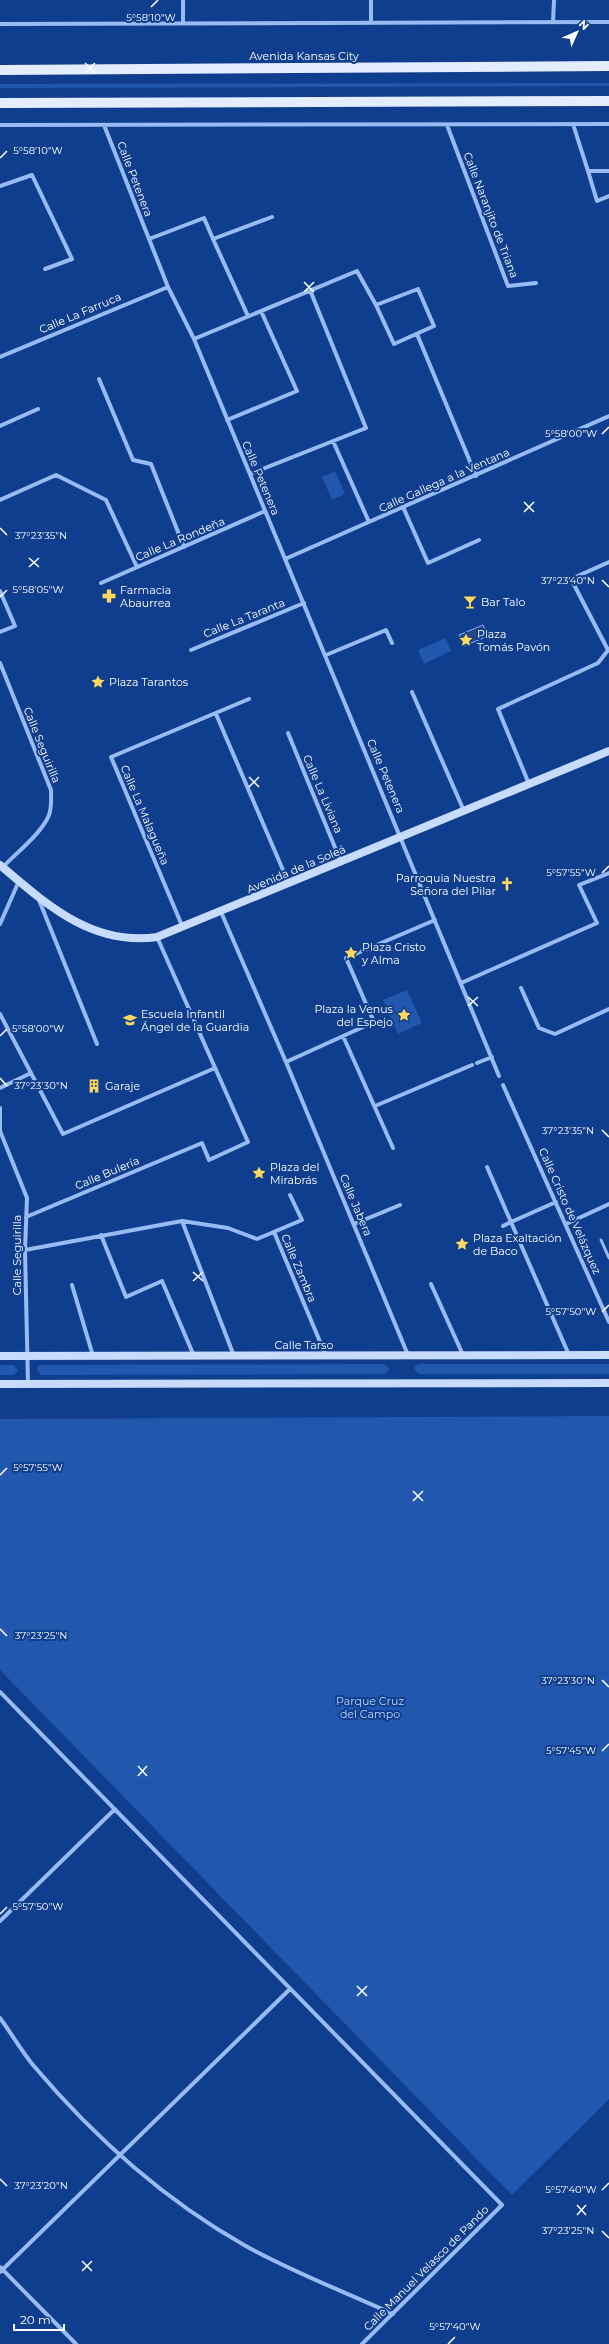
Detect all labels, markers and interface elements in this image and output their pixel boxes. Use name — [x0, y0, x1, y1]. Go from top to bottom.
text: 5°58'10"W — [126, 11, 176, 24]
north arrow — [557, 12, 597, 52]
text: N — [576, 17, 592, 33]
street label: Avenida Kansas City — [249, 49, 359, 63]
street label: Calle Petenera — [114, 139, 156, 219]
text: 5°58'10"W — [13, 144, 63, 157]
street label: Calle Naranjito de Triana — [461, 150, 521, 280]
street label: Calle La Farruca — [37, 289, 123, 337]
text: 5°58'00"W — [545, 427, 597, 440]
street label: Calle Petenera — [239, 439, 283, 517]
street label: Calle Gallega a la Ventana — [376, 445, 512, 515]
street label: Calle La Rondeña — [133, 514, 227, 564]
text: 37°23'35"N — [15, 529, 67, 542]
text: 37°23'40"N — [541, 574, 595, 587]
text: 5°58'05"W — [12, 583, 64, 596]
place label: Farmacia Abaurrea — [120, 583, 171, 610]
pharmacy icon: Farmacia Abaurrea — [101, 588, 117, 604]
bar icon: Bar Talo — [462, 594, 478, 610]
street label: Calle La Taranta — [201, 595, 287, 641]
place label: Bar Talo — [481, 595, 526, 609]
place label: Plaza Tomás Pavón — [477, 627, 550, 654]
place icon: Plaza Tomás Pavón — [458, 632, 474, 648]
place icon: Plaza Tarantos — [90, 674, 106, 690]
place label: Plaza Tarantos — [109, 675, 189, 689]
street label: Calle Seguirilla — [20, 705, 64, 785]
street label: Calle Petenera — [364, 737, 408, 815]
street label: Calle La Liviana — [300, 752, 346, 836]
street label: Calle La Malagueña — [118, 763, 172, 867]
street label: Avenida de la Soleá — [244, 842, 348, 896]
text: 5°57'55"W — [546, 866, 596, 879]
place label: Parroquia Nuestra Señora del Pilar — [396, 871, 496, 898]
church icon: Parroquia Nuestra Señora del Pilar — [499, 876, 515, 892]
place label: Plaza Cristo y Alma — [361, 940, 426, 967]
place icon: Plaza Cristo y Alma — [343, 945, 359, 961]
place label: Plaza la Venus del Espejo — [314, 1002, 394, 1029]
place label: Escuela Infantil Ángel de la Guardia — [141, 1007, 249, 1034]
place icon: Plaza la Venus del Espejo — [396, 1007, 412, 1023]
school or university icon: Escuela Infantil Ángel de la Guardia — [122, 1012, 138, 1028]
text: 5°58'00"W — [12, 1022, 64, 1035]
building icon: Garaje — [86, 1078, 102, 1094]
text: 37°23'30"N — [14, 1079, 68, 1092]
place label: Garaje — [105, 1079, 140, 1093]
text: 37°23'35"N — [542, 1124, 594, 1137]
street label: Calle Cristo de Velázquez — [536, 1146, 604, 1277]
street label: Calle Bulería — [73, 1153, 141, 1193]
place label: Plaza del Mirabrás — [270, 1160, 319, 1187]
place icon: Plaza del Mirabrás — [251, 1165, 267, 1181]
street label: Calle Jabera — [337, 1172, 375, 1238]
street label: Calle Seguirilla — [10, 1215, 24, 1295]
place label: Plaza Exaltación de Baco — [473, 1231, 562, 1258]
street label: Calle Zambra — [278, 1232, 320, 1304]
place icon: Plaza Exaltación de Baco — [454, 1236, 470, 1252]
text: 5°57'50"W — [546, 1305, 596, 1318]
street label: Calle Tarso — [275, 1338, 333, 1352]
text: 5°57'55"W — [13, 1461, 63, 1474]
text: 37°23'25"N — [15, 1629, 67, 1642]
text: 37°23'30"N — [541, 1674, 595, 1687]
park label: Parque Cruz del Campo — [336, 1694, 404, 1721]
text: 5°57'45"W — [546, 1744, 596, 1757]
text: 5°57'50"W — [13, 1900, 63, 1913]
text: 37°23'20"N — [14, 2179, 68, 2192]
text: 5°57'40"W — [545, 2183, 597, 2196]
street label: Calle Manuel Velasco de Pando — [360, 2202, 492, 2334]
text: 37°23'25"N — [542, 2224, 594, 2237]
scale bar — [14, 2306, 64, 2332]
text: 20 m — [20, 2312, 51, 2327]
text: 5°57'40"W — [429, 2320, 481, 2333]

